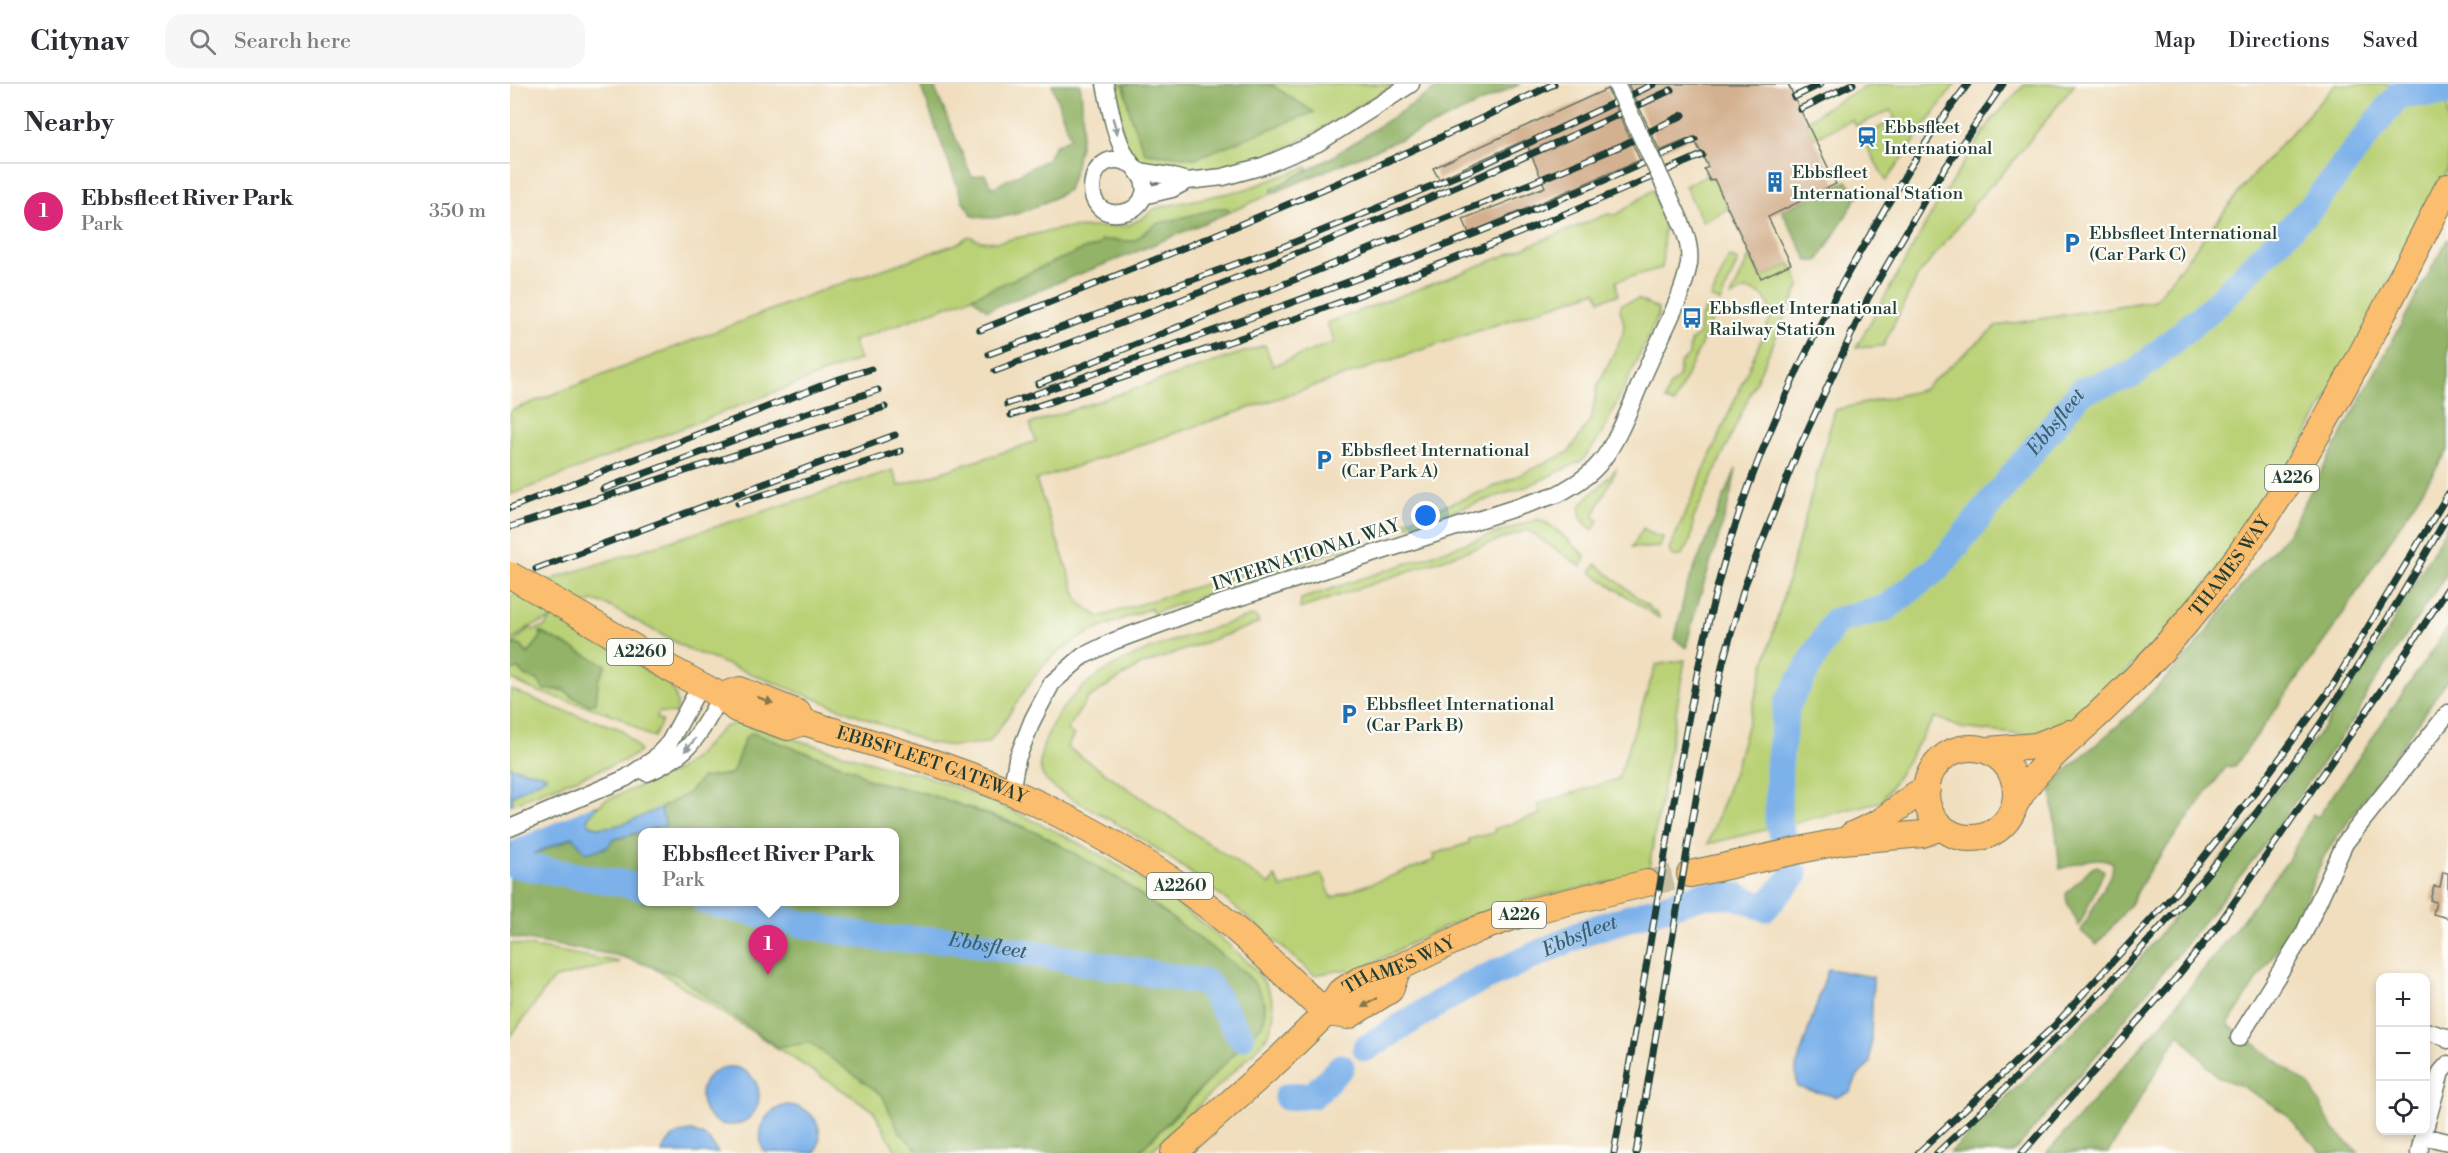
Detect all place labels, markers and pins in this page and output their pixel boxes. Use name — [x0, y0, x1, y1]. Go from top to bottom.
place label: Ebbsfleet International — [1884, 116, 1993, 160]
station icon: Ebbsfleet International — [1855, 125, 1879, 149]
place label: Ebbsfleet International Station — [1792, 161, 1964, 205]
building icon: Ebbsfleet International Station — [1763, 170, 1787, 194]
place label: Ebbsfleet International (Car Park C) — [2089, 222, 2278, 266]
parking icon: Ebbsfleet International (Car Park C) — [2060, 231, 2084, 255]
place label: Ebbsfleet International Railway Station — [1709, 297, 1898, 341]
bus stop icon: Ebbsfleet International Railway Station — [1680, 306, 1704, 330]
place label: Ebbsfleet International (Car Park A) — [1341, 439, 1530, 483]
parking icon: Ebbsfleet International (Car Park A) — [1312, 448, 1336, 472]
place label: Ebbsfleet International (Car Park B) — [1366, 693, 1555, 737]
parking icon: Ebbsfleet International (Car Park B) — [1337, 702, 1361, 726]
pin: 1 — [748, 926, 788, 975]

